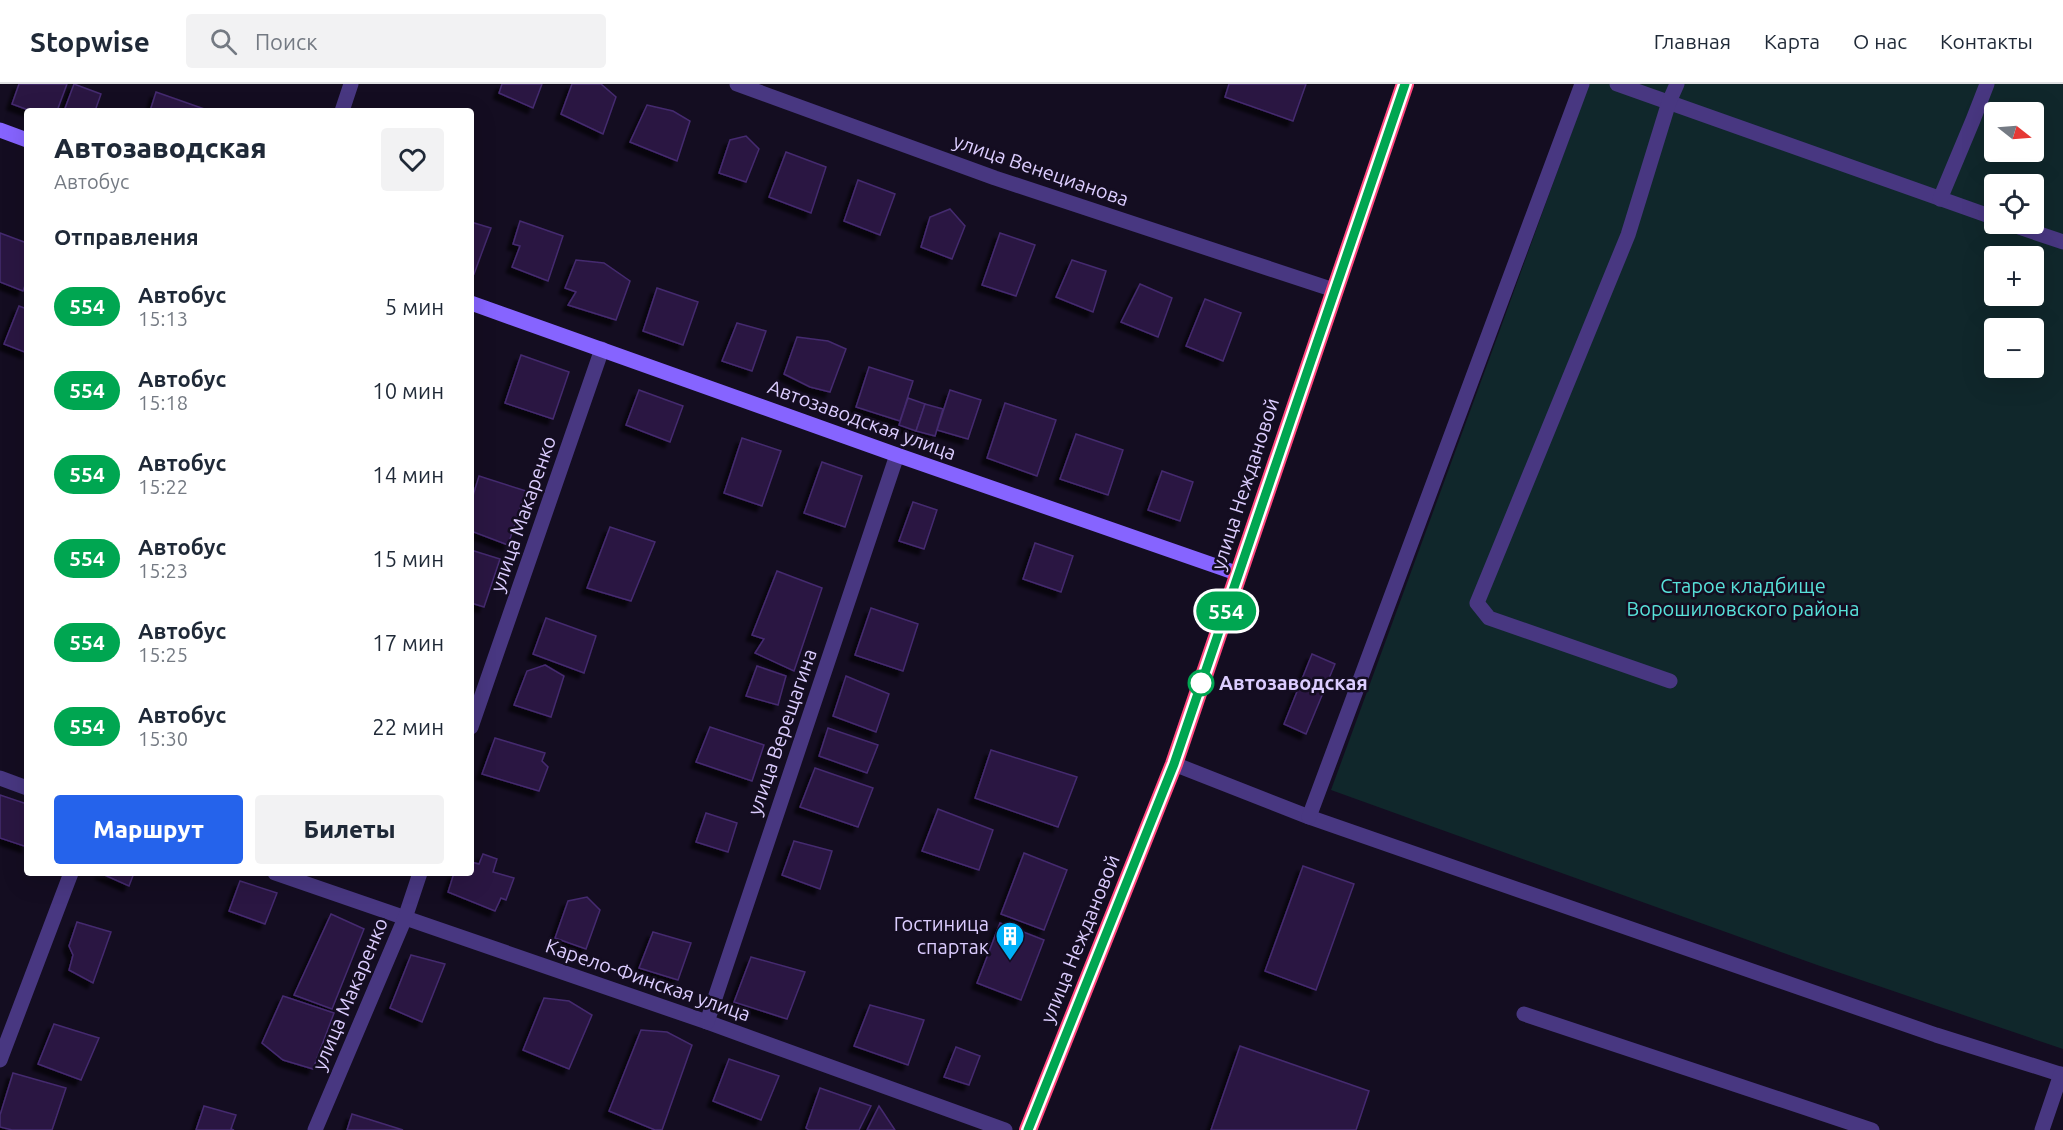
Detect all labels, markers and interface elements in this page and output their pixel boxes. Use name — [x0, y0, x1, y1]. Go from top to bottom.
search box — [186, 14, 606, 68]
icon: search — [207, 25, 240, 58]
text: Stopwise — [30, 26, 150, 57]
text: Поиск — [255, 29, 318, 54]
text: Главная — [1654, 29, 1731, 53]
text: Карта — [1764, 29, 1820, 53]
text: О нас — [1853, 29, 1907, 53]
text: Контакты — [1940, 29, 2033, 53]
north arrow — [1984, 102, 2044, 162]
map controls — [1984, 102, 2044, 378]
button: heart — [381, 128, 444, 191]
street label: улица Венецианова — [950, 129, 1132, 210]
text: Автозаводская — [54, 132, 267, 163]
text: Автобус — [54, 170, 129, 193]
button: locate — [1984, 174, 2044, 234]
text: Отправления — [54, 224, 199, 249]
button: + — [1984, 246, 2044, 306]
text: Автобус — [138, 282, 226, 307]
text: 554 — [69, 294, 105, 318]
text: 5 мин — [385, 294, 444, 319]
text: 15:13 — [138, 307, 188, 330]
button: − — [1984, 318, 2044, 378]
text: Автобус — [138, 366, 226, 391]
street label: Автозаводская улица — [765, 375, 959, 464]
text: 554 — [69, 378, 105, 402]
text: 10 мин — [372, 378, 444, 403]
text: 15:18 — [138, 391, 188, 414]
street label: улица Неждановой — [1206, 395, 1283, 573]
street label: улица Макаренко — [485, 433, 560, 595]
text: Автобус — [138, 450, 226, 475]
text: 554 — [69, 462, 105, 486]
text: 14 мин — [372, 462, 444, 487]
text: 15:22 — [138, 475, 188, 498]
text: Автобус — [138, 534, 226, 559]
text: 554 — [69, 546, 105, 570]
text: 15 мин — [372, 546, 444, 571]
text: 15:23 — [138, 559, 188, 582]
park label: Старое кладбище Ворошиловского района — [1626, 574, 1860, 620]
line badge: 554 — [1192, 592, 1260, 630]
text: 554 — [1208, 599, 1244, 623]
text: Автобус — [138, 618, 226, 643]
text: 554 — [69, 630, 105, 654]
text: 17 мин — [372, 630, 444, 655]
text: 15:25 — [138, 643, 188, 666]
street label: улица Верещагина — [742, 646, 821, 818]
marker: Автозаводская — [1188, 670, 1214, 696]
place label: Автозаводская — [1219, 671, 1368, 694]
text: Автобус — [138, 702, 226, 727]
text: 554 — [69, 714, 105, 738]
text: 22 мин — [372, 714, 444, 739]
text: 15:30 — [138, 727, 188, 750]
button: Маршрут — [54, 795, 243, 864]
button: Билеты — [255, 795, 444, 864]
street label: улица Неждановой — [1035, 851, 1124, 1026]
place label: Гостиница спартак — [894, 912, 989, 958]
street label: улица Макаренко — [307, 914, 392, 1074]
building icon: Гостиница спартак — [994, 920, 1026, 962]
street label: Карело-Финская улица — [543, 934, 754, 1025]

